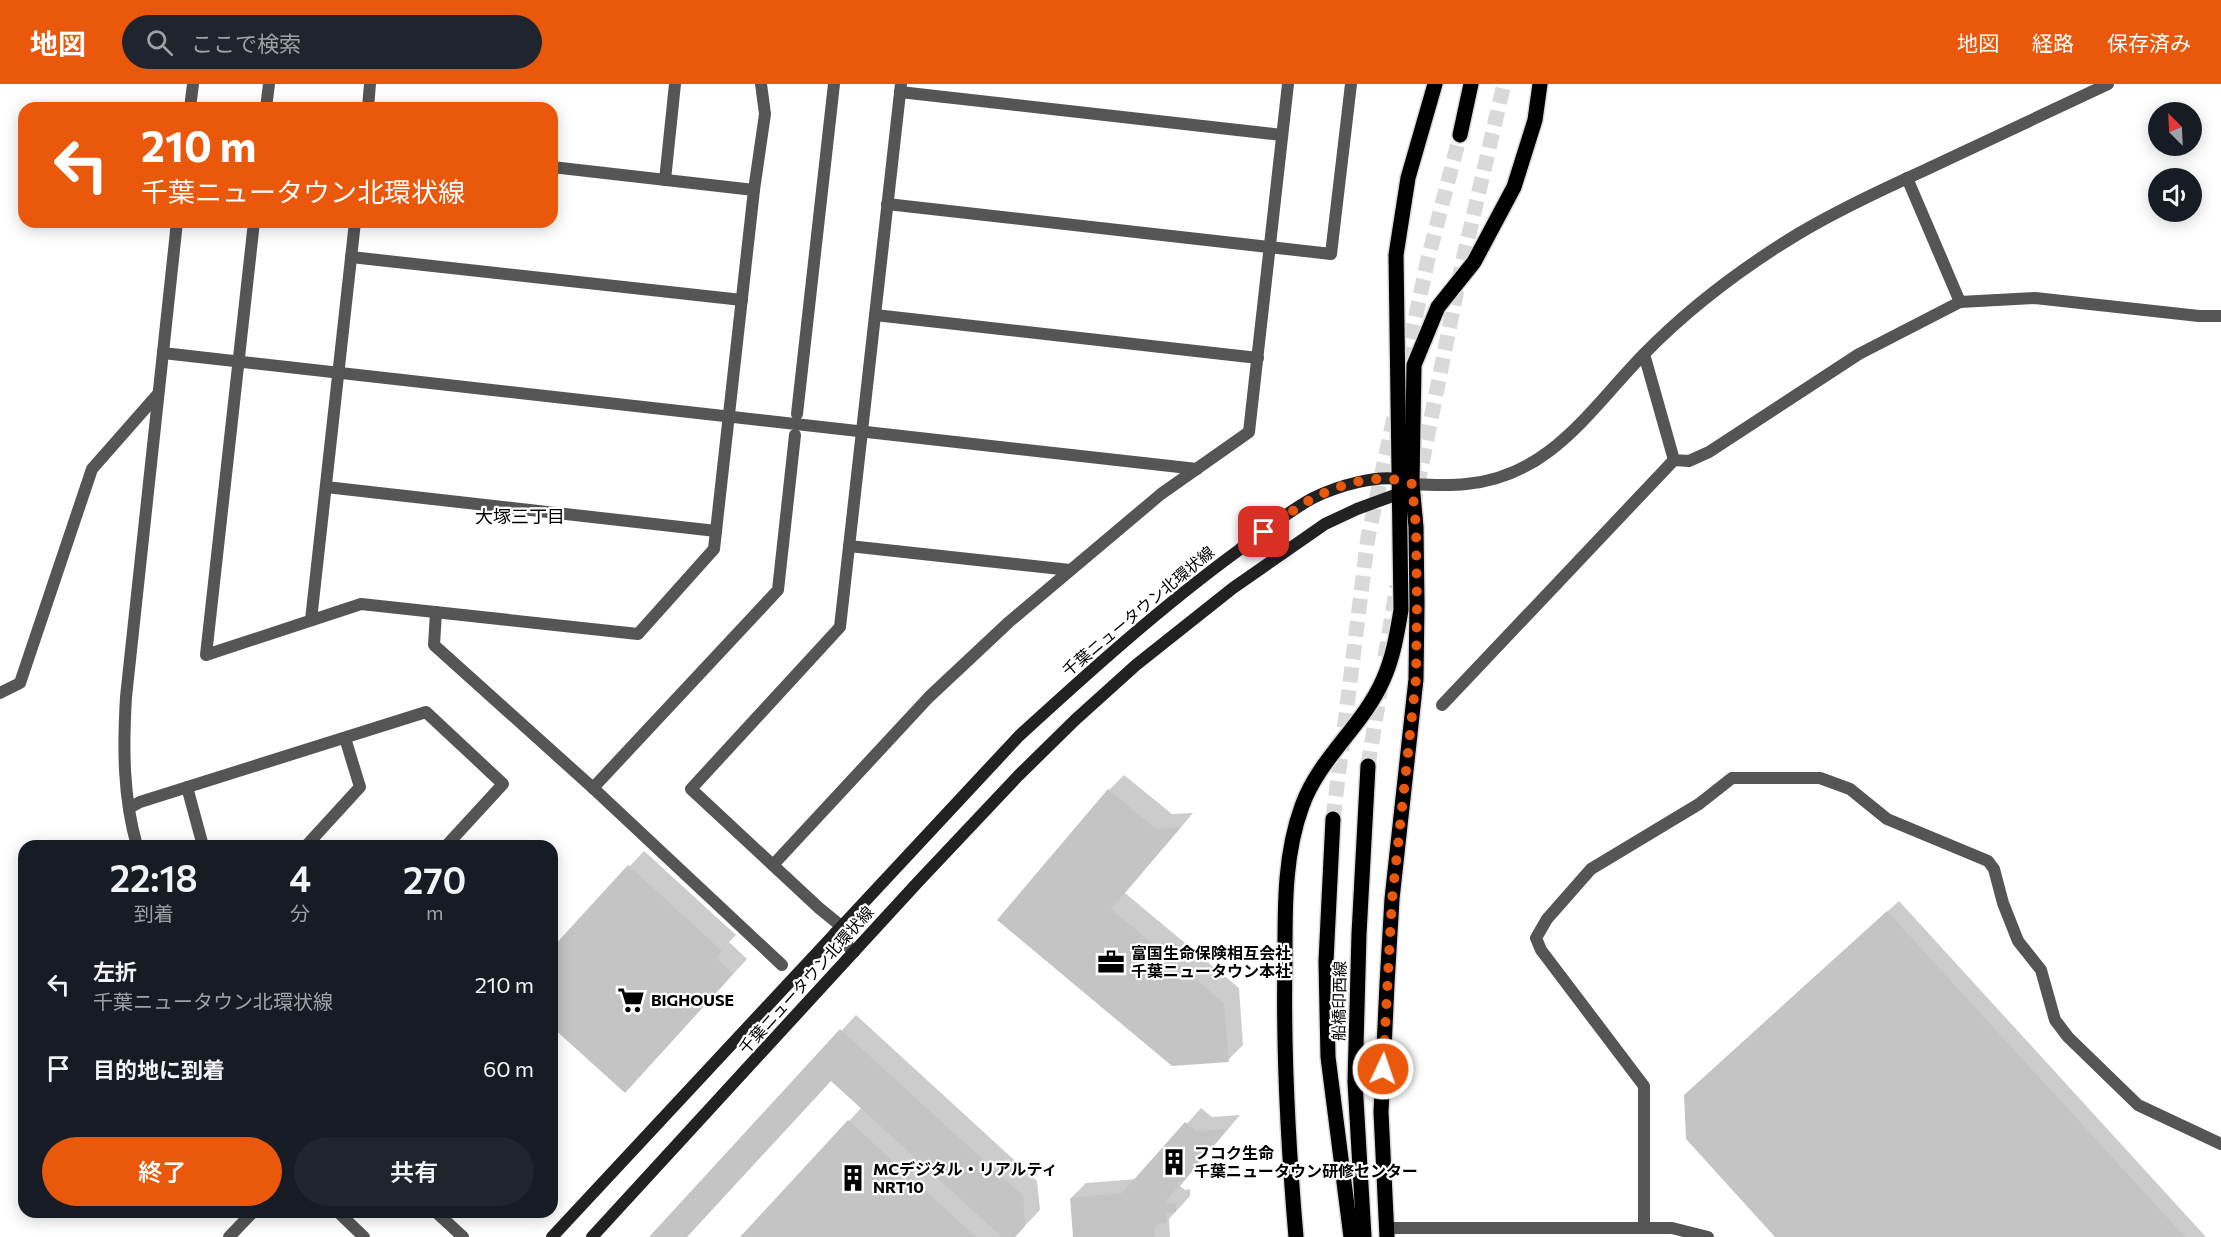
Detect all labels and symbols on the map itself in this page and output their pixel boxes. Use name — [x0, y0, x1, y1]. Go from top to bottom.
north arrow — [2148, 102, 2202, 156]
district label: 大塚三丁目 — [475, 505, 565, 527]
pin — [1238, 506, 1289, 557]
street label: 千葉ニュータウン北環状線 — [1058, 542, 1217, 680]
street label: 千葉ニュータウン北環状線 — [734, 902, 877, 1057]
place label: 富国生命保険相互会社 千葉ニュータウン本社 — [1131, 943, 1291, 980]
office icon: 富国生命保険相互会社 千葉ニュータウン本社 — [1096, 947, 1126, 977]
street label: 船橋印西線 — [1328, 961, 1349, 1041]
supermarket icon: BIGHOUSE — [616, 985, 646, 1015]
place label: BIGHOUSE — [651, 990, 734, 1009]
position arrow — [1351, 1037, 1415, 1101]
place label: フコク生命 千葉ニュータウン研修センター — [1194, 1143, 1418, 1180]
building icon: フコク生命 千葉ニュータウン研修センター — [1159, 1147, 1189, 1177]
place label: MCデジタル・リアルティ NRT10 — [873, 1159, 1058, 1196]
building icon: MCデジタル・リアルティ NRT10 — [838, 1163, 868, 1193]

